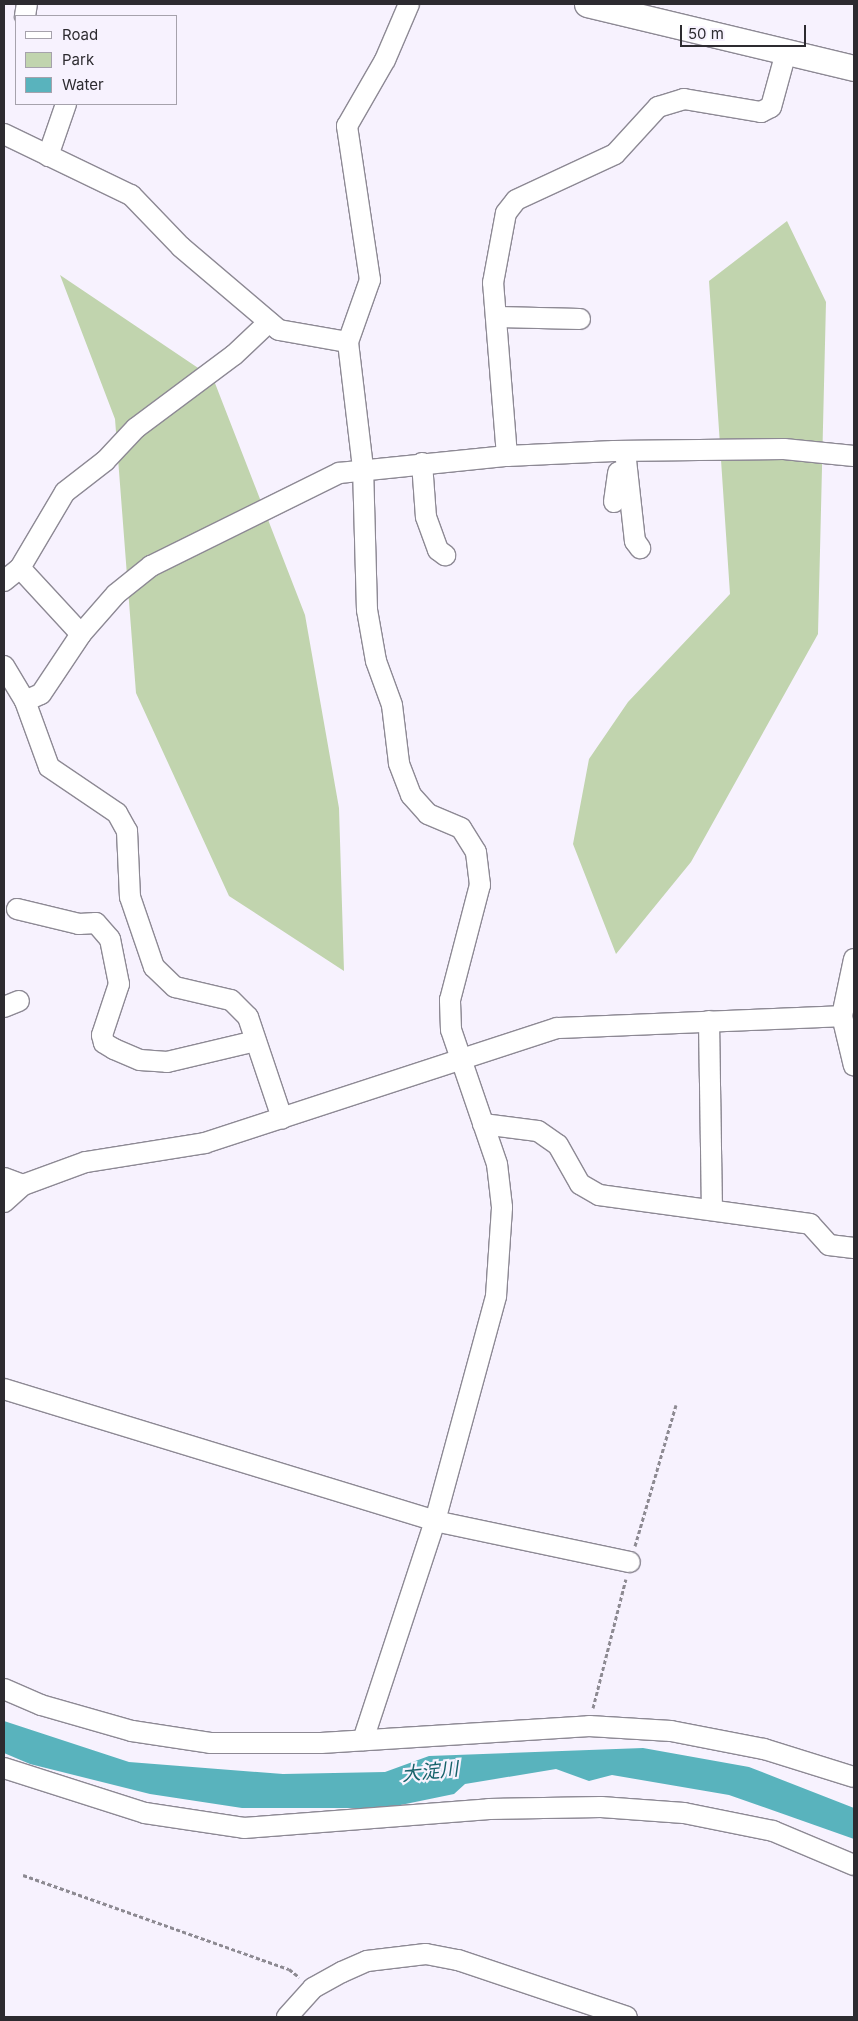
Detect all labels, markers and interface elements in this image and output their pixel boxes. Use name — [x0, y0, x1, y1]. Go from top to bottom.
legend — [15, 15, 178, 105]
scale bar — [683, 15, 809, 47]
text: 50 m — [688, 24, 724, 43]
text: Road — [62, 25, 98, 44]
text: Park — [62, 50, 94, 69]
text: Water — [62, 75, 104, 94]
water label: 大淀川 — [400, 1758, 460, 1786]

